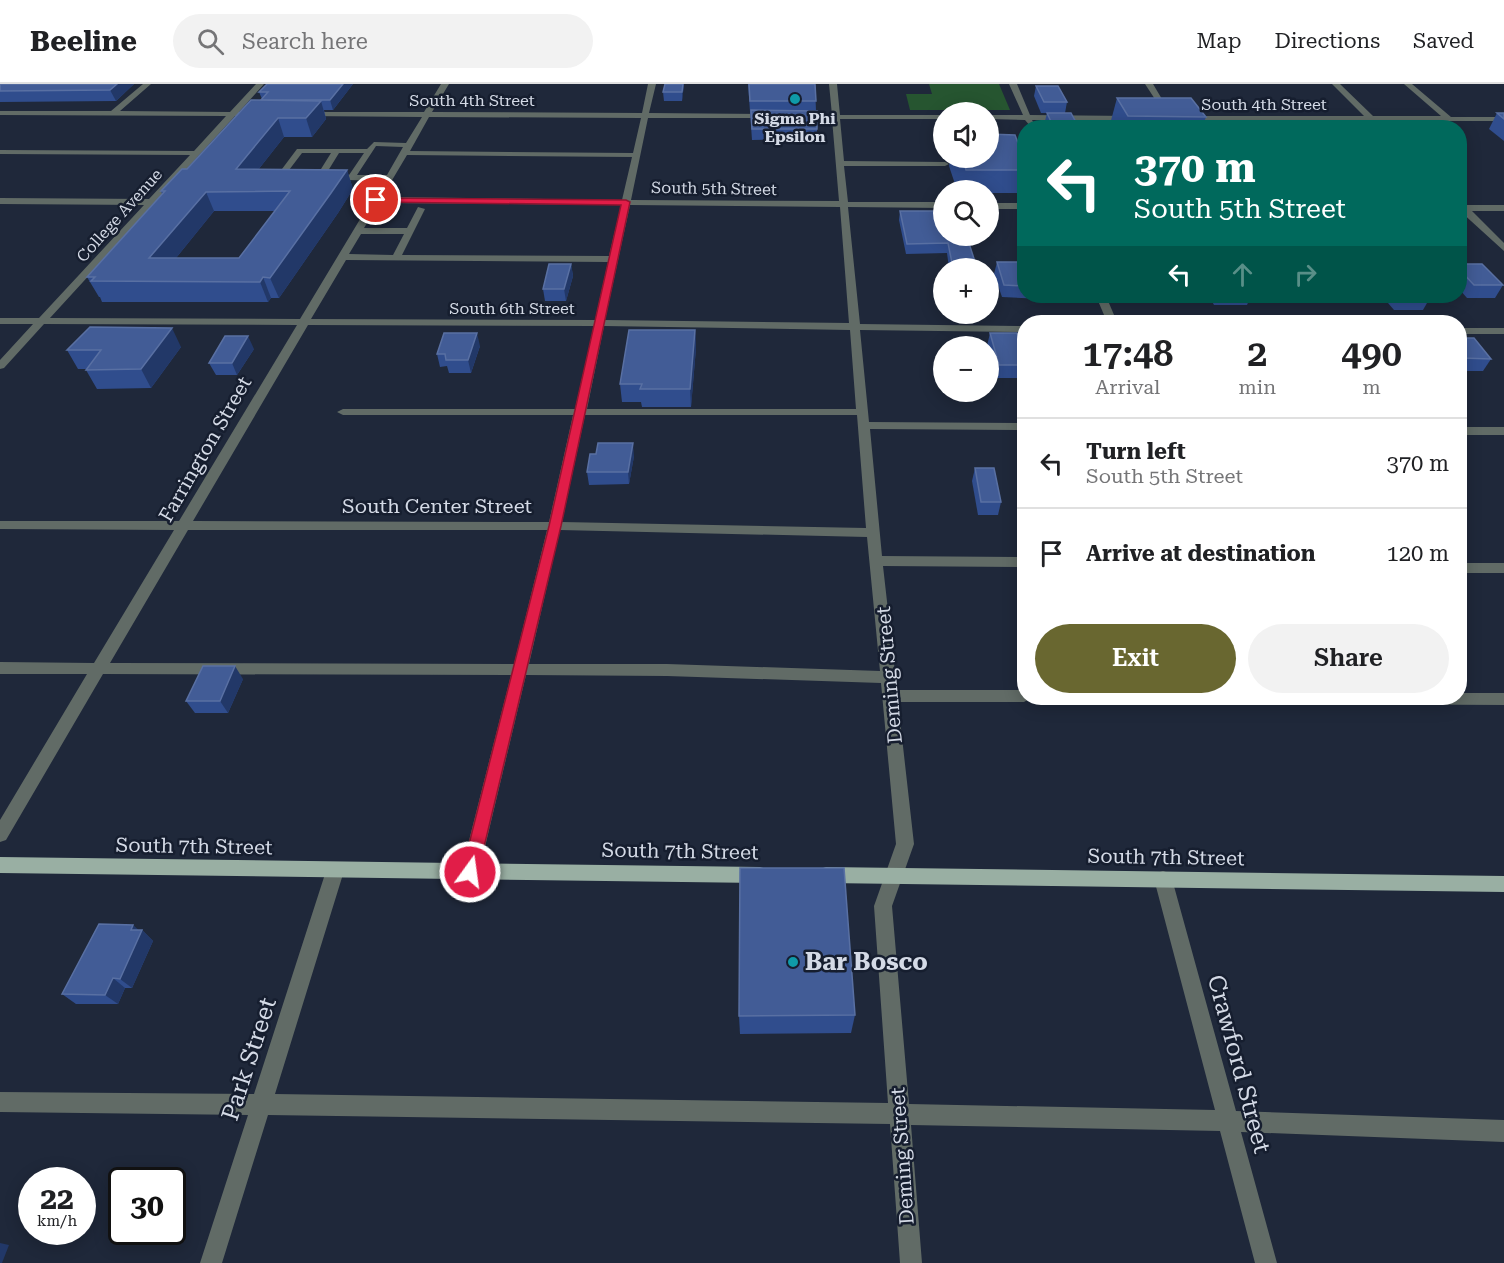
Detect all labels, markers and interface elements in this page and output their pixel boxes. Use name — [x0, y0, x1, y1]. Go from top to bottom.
search box — [173, 14, 593, 68]
text: Beeline — [30, 25, 137, 58]
icon: search — [194, 25, 227, 58]
text: Search here — [242, 29, 368, 54]
text: Map — [1197, 29, 1241, 53]
text: Directions — [1274, 29, 1380, 53]
text: Saved — [1413, 29, 1474, 53]
street label: South 4th Street — [409, 91, 535, 110]
marker: Sigma Phi Epsilon — [788, 92, 802, 106]
street label: South 4th Street — [1201, 95, 1327, 114]
map controls — [933, 102, 999, 402]
button: sound — [933, 102, 999, 168]
place label: Sigma Phi Epsilon — [754, 109, 836, 146]
text: 370 m — [1134, 143, 1256, 192]
icon: left — [1035, 144, 1113, 222]
street label: College Avenue — [73, 165, 166, 266]
pin — [350, 174, 401, 225]
street label: South 5th Street — [651, 178, 777, 199]
button: search — [933, 180, 999, 246]
icon: arrive — [359, 183, 392, 216]
text: South 5th Street — [1134, 193, 1346, 225]
button: + — [933, 258, 999, 324]
icon: left — [1163, 258, 1196, 291]
icon: ahead — [1226, 258, 1259, 291]
icon: right — [1289, 258, 1322, 291]
street label: South 6th Street — [449, 299, 575, 318]
text: 17:48 — [1082, 333, 1173, 375]
text: 2 — [1247, 333, 1267, 375]
text: 490 — [1341, 333, 1402, 375]
button: − — [933, 336, 999, 402]
street label: Farrington Street — [154, 371, 257, 526]
text: Arrival — [1095, 375, 1160, 399]
text: min — [1239, 375, 1276, 399]
text: m — [1362, 375, 1381, 399]
text: Turn left — [1086, 439, 1186, 464]
icon: left — [1035, 447, 1068, 480]
text: 370 m — [1386, 451, 1449, 476]
text: South 5th Street — [1086, 464, 1243, 488]
street label: South Center Street — [342, 494, 533, 518]
icon: arrive — [1035, 537, 1068, 570]
text: Arrive at destination — [1086, 541, 1315, 566]
text: 120 m — [1386, 541, 1449, 566]
street label: Deming Street — [871, 605, 907, 745]
button: Exit — [1035, 624, 1236, 693]
button: Share — [1248, 624, 1449, 693]
street label: South 7th Street — [115, 833, 273, 859]
street label: South 7th Street — [601, 838, 759, 864]
position arrow — [438, 840, 502, 904]
street label: South 7th Street — [1087, 844, 1245, 870]
place label: Bar Bosco — [805, 948, 928, 976]
marker: Bar Bosco — [786, 955, 800, 969]
street label: Crawford Street — [1202, 972, 1276, 1156]
street label: Park Street — [216, 994, 282, 1124]
street label: Deming Street — [885, 1086, 919, 1226]
speed limit sign: 30 — [108, 1167, 186, 1245]
text: 22 — [40, 1181, 74, 1216]
text: km/h — [37, 1212, 77, 1230]

